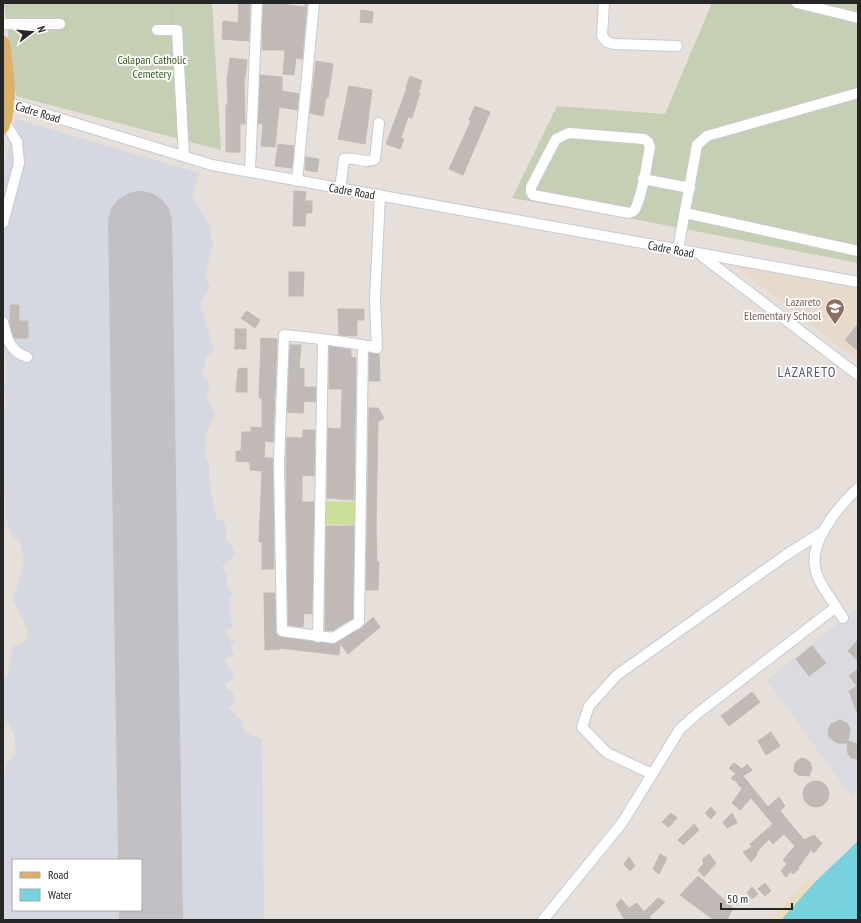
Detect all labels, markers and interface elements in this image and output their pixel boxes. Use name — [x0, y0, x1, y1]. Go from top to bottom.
north arrow — [12, 12, 52, 52]
text: N — [34, 24, 49, 34]
park label: Calapan Catholic Cemetery — [117, 52, 187, 81]
street label: Cadre Road — [14, 98, 62, 126]
street label: Cadre Road — [328, 180, 376, 202]
street label: Cadre Road — [647, 237, 695, 261]
place label: Lazareto Elementary School — [744, 294, 821, 323]
school or university icon: Lazareto Elementary School — [824, 297, 846, 325]
district label: LAZARETO — [777, 363, 837, 381]
legend — [12, 859, 142, 911]
text: Road — [48, 867, 68, 882]
scale bar — [721, 885, 792, 911]
text: Water — [48, 887, 73, 902]
text: 50 m — [727, 891, 748, 906]

